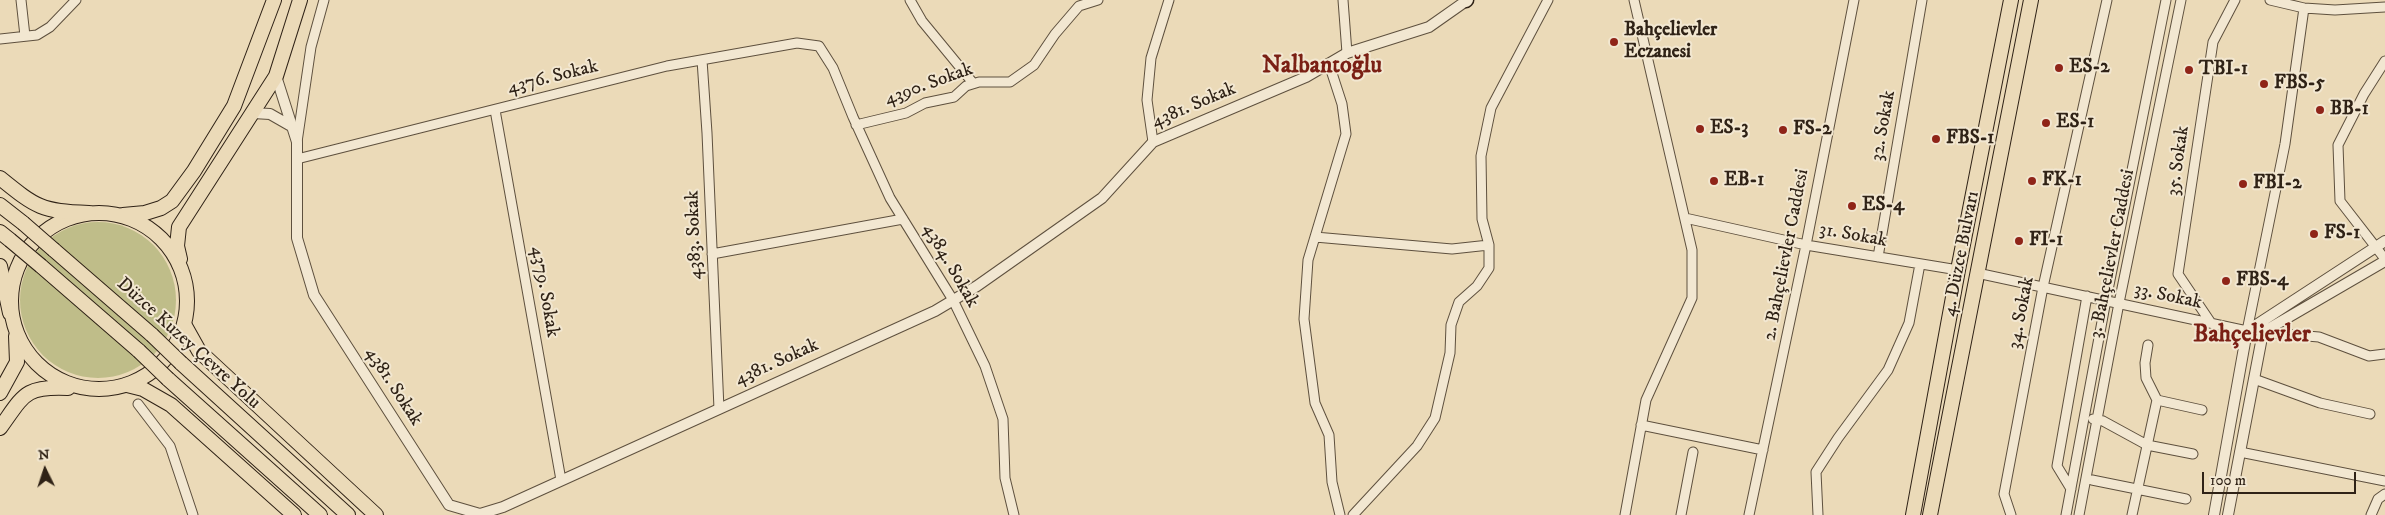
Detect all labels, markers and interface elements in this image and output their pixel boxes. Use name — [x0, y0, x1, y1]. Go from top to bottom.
place label: Bahçelievler Eczanesi — [1624, 20, 1717, 64]
marker: Bahçelievler Eczanesi — [1608, 36, 1620, 48]
district label: Nalbantoğlu — [1262, 53, 1382, 81]
street label: 4376. Sokak — [505, 56, 601, 100]
place label: ES-2 — [2069, 57, 2109, 79]
street label: 4390. Sokak — [882, 58, 976, 112]
place label: TBI-1 — [2199, 59, 2248, 81]
marker: ES-2 — [2053, 62, 2065, 74]
marker: TBI-1 — [2183, 64, 2195, 76]
place label: FBS-5 — [2274, 73, 2325, 95]
street label: 4381. Sokak — [1149, 78, 1239, 134]
marker: FBS-5 — [2258, 78, 2270, 90]
street label: 32. Sokak — [1867, 89, 1901, 163]
place label: BB-1 — [2330, 99, 2369, 121]
marker: BB-1 — [2314, 104, 2326, 116]
place label: ES-1 — [2056, 112, 2094, 134]
marker: ES-1 — [2040, 117, 2052, 129]
place label: ES-3 — [1710, 118, 1748, 140]
place label: FS-2 — [1793, 119, 1832, 141]
marker: ES-3 — [1694, 123, 1706, 135]
marker: FS-2 — [1777, 124, 1789, 136]
street label: 35. Sokak — [2163, 124, 2195, 198]
place label: FBS-1 — [1946, 128, 1994, 150]
marker: FBS-1 — [1930, 133, 1942, 145]
street label: 2. Bahçelievler Caddesi — [1759, 167, 1815, 343]
street label: 3. Bahçelievler Caddesi — [2085, 168, 2141, 340]
place label: EB-1 — [1724, 170, 1764, 192]
place label: FK-1 — [2042, 170, 2082, 192]
place label: FBI-2 — [2253, 173, 2302, 195]
marker: EB-1 — [1708, 175, 1720, 187]
marker: FK-1 — [2026, 175, 2038, 187]
marker: FBI-2 — [2237, 178, 2249, 190]
street label: 4383. Sokak — [682, 190, 708, 280]
street label: 4. Düzce Bulvarı — [1939, 190, 1985, 318]
place label: ES-4 — [1862, 195, 1904, 217]
marker: ES-4 — [1846, 200, 1858, 212]
street label: 31. Sokak — [1817, 219, 1889, 253]
street label: 4384. Sokak — [917, 220, 983, 312]
place label: FS-1 — [2324, 223, 2360, 245]
marker: FS-1 — [2308, 228, 2320, 240]
place label: FI-1 — [2029, 230, 2063, 252]
marker: FI-1 — [2013, 235, 2025, 247]
street label: 4379. Sokak — [525, 245, 563, 339]
place label: FBS-4 — [2236, 270, 2288, 292]
street label: Düzce Kuzey Çevre Yolu — [111, 273, 265, 415]
street label: 34. Sokak — [2004, 275, 2040, 351]
marker: FBS-4 — [2220, 275, 2232, 287]
street label: 33. Sokak — [2132, 279, 2204, 315]
district label: Bahçelievler — [2193, 322, 2311, 350]
street label: 4381. Sokak — [732, 334, 822, 392]
street label: 4381. Sokak — [359, 343, 427, 431]
north arrow — [20, 445, 70, 495]
text: N — [38, 446, 50, 464]
scale bar — [2205, 462, 2359, 494]
text: 100 m — [2210, 471, 2246, 490]

